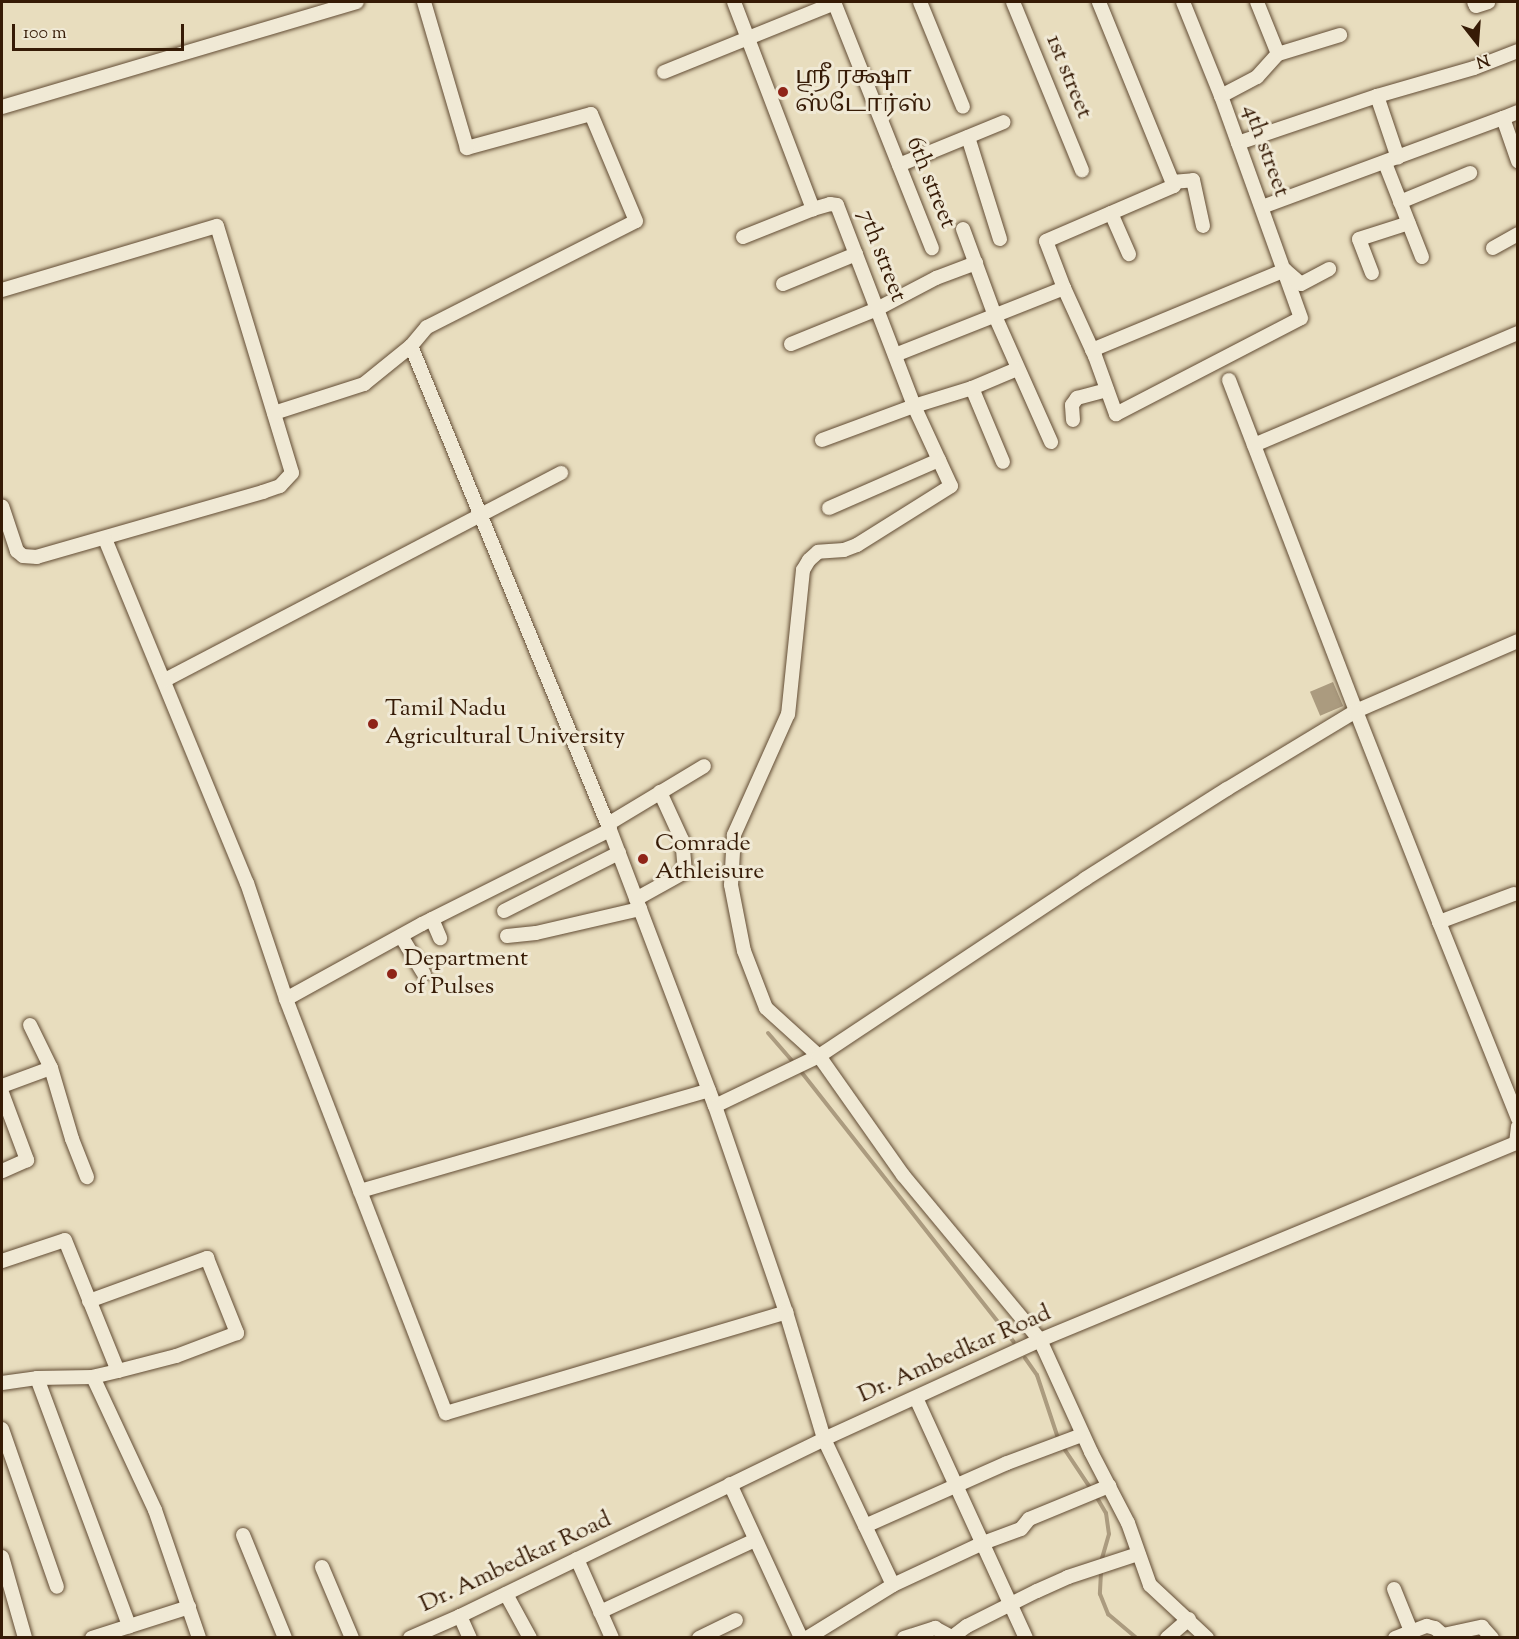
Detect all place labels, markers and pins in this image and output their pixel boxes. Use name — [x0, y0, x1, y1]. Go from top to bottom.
place label: ஶ்ரீ ரக்ஷா ஸ்டோர்ஸ் — [795, 64, 932, 120]
marker: ஶ்ரீ ரக்ஷா ஸ்டோர்ஸ் — [776, 85, 790, 99]
place label: Tamil Nadu Agricultural University — [385, 696, 625, 752]
marker: Tamil Nadu Agricultural University — [366, 717, 380, 731]
place label: Comrade Athleisure — [655, 831, 764, 887]
marker: Comrade Athleisure — [636, 852, 650, 866]
place label: Department of Pulses — [404, 946, 528, 1002]
marker: Department of Pulses — [385, 967, 399, 981]

